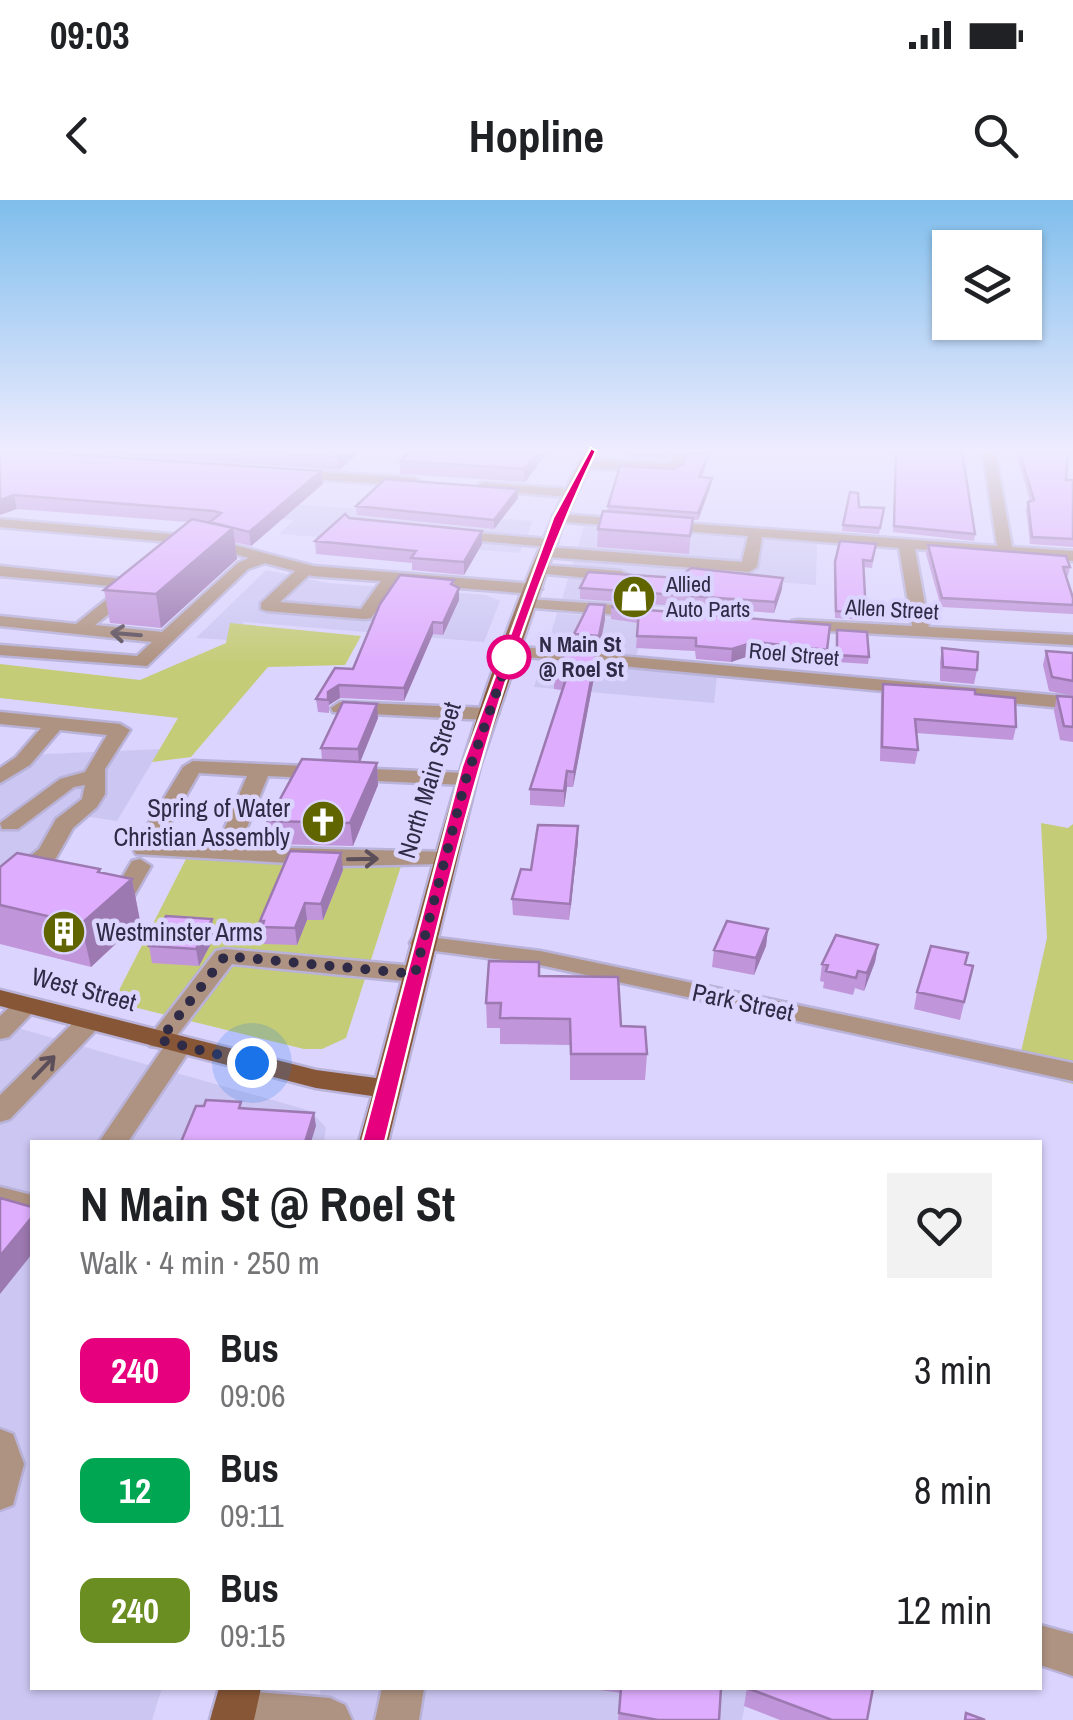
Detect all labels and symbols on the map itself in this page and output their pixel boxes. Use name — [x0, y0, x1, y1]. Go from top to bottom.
place label: Allied Auto Parts — [665, 569, 750, 624]
shop icon: Allied Auto Parts — [611, 574, 657, 620]
street label: Allen Street — [844, 592, 939, 626]
one-way arrow — [110, 624, 142, 643]
place label: N Main St @ Roel St — [539, 629, 624, 684]
street label: Roel Street — [748, 635, 840, 673]
marker: N Main St @ Roel St — [488, 636, 530, 678]
street label: North Main Street — [389, 697, 469, 862]
place label: Spring of Water Christian Assembly — [113, 791, 291, 854]
church icon: Spring of Water Christian Assembly — [300, 799, 346, 845]
one-way arrow — [346, 850, 379, 868]
building icon: Westminster Arms — [41, 909, 87, 955]
place label: Westminster Arms — [96, 915, 263, 949]
street label: West Street — [28, 959, 140, 1019]
street label: Park Street — [689, 975, 797, 1029]
your location — [227, 1038, 277, 1088]
one-way arrow — [32, 1055, 56, 1080]

